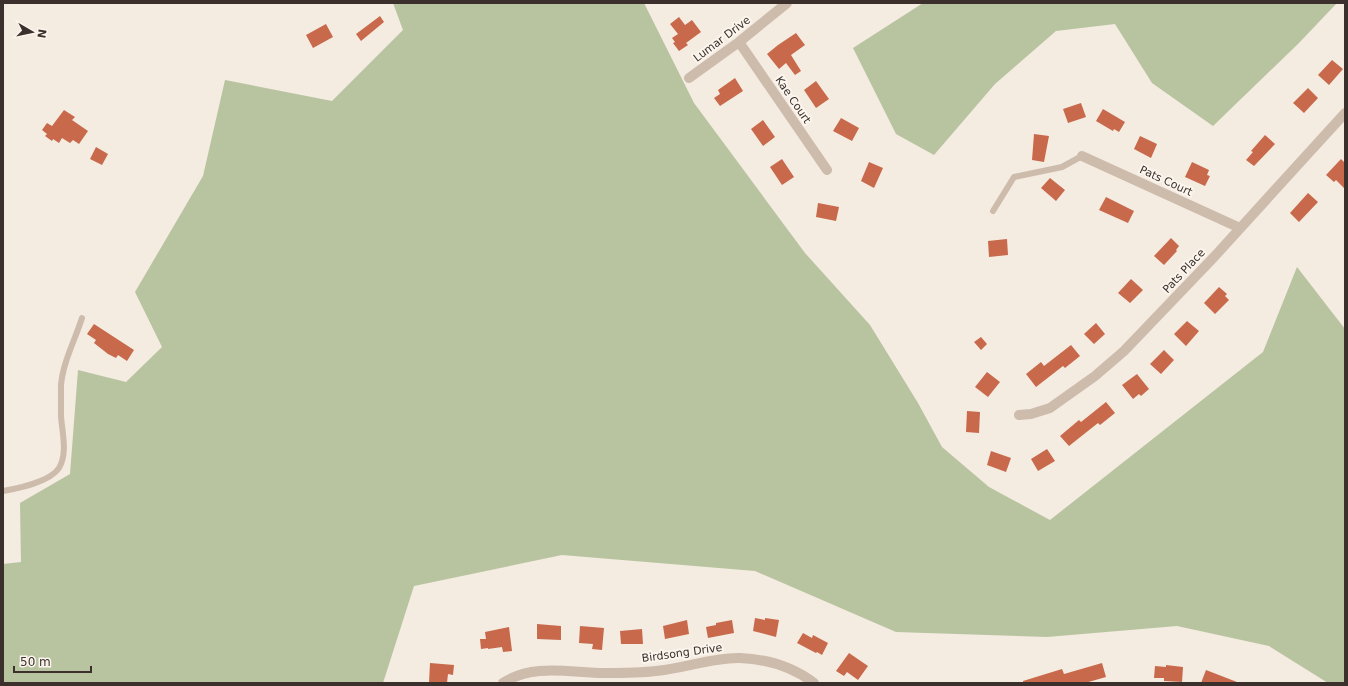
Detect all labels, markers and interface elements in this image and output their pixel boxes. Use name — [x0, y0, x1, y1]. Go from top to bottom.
north arrow — [12, 12, 52, 52]
street label: Lumar Drive — [691, 13, 753, 65]
text: N — [34, 28, 49, 39]
street label: Kae Court — [772, 74, 814, 127]
street label: Pats Court — [1138, 163, 1195, 199]
street label: Pats Place — [1160, 246, 1208, 296]
street label: Birdsong Drive — [641, 641, 723, 665]
scale bar — [14, 648, 91, 674]
text: 50 m — [20, 655, 51, 669]

